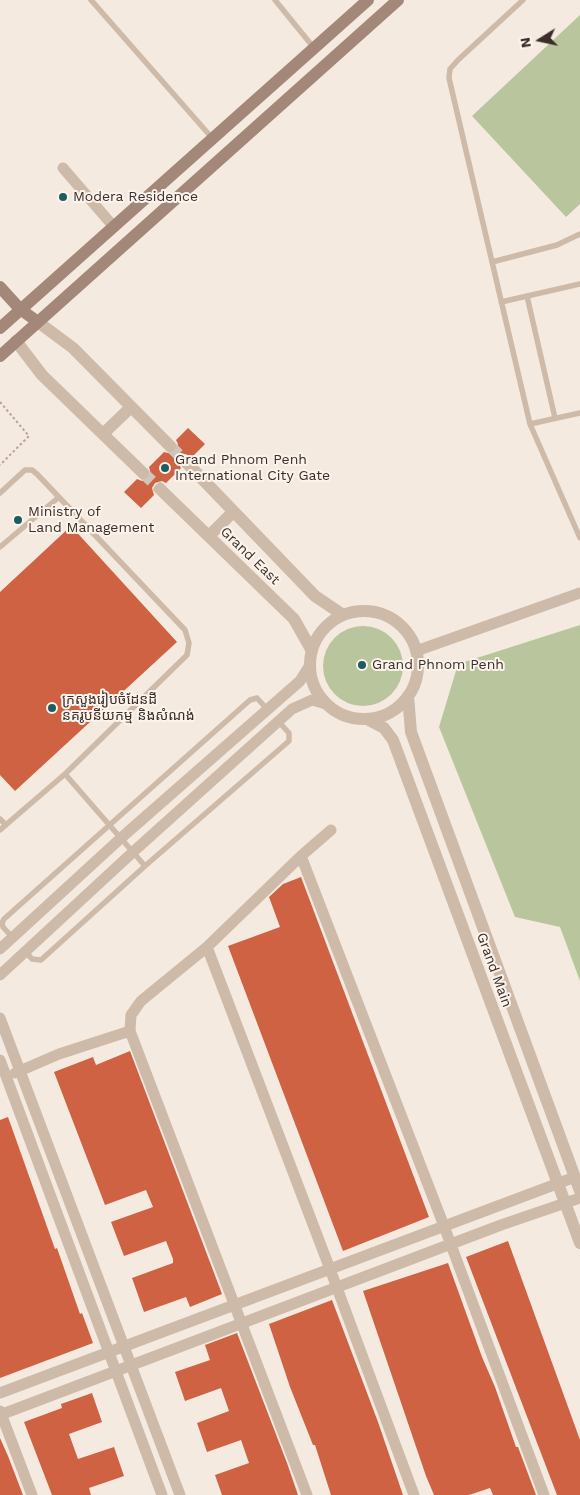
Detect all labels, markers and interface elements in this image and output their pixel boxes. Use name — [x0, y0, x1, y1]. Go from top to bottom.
north arrow — [515, 15, 565, 65]
text: N — [516, 36, 534, 49]
place label: Modera Residence — [73, 189, 198, 205]
marker: Modera Residence — [57, 191, 69, 203]
place label: Grand Phnom Penh International City Gate — [175, 452, 330, 484]
marker: Grand Phnom Penh International City Gate — [159, 462, 171, 474]
place label: Ministry of Land Management — [28, 504, 154, 536]
marker: Ministry of Land Management — [12, 514, 24, 526]
street label: Grand East — [217, 524, 283, 588]
place label: Grand Phnom Penh — [372, 657, 504, 673]
marker: Grand Phnom Penh — [356, 659, 368, 671]
place label: ក្រសួងរៀបចំដែនដី នគរូបនីយកម្ម និងសំណង់ — [62, 692, 195, 724]
marker: ក្រសួងរៀបចំដែនដី នគរូបនីយកម្ម និងសំណង់ — [46, 702, 58, 714]
street label: Grand Main — [473, 930, 515, 1010]

